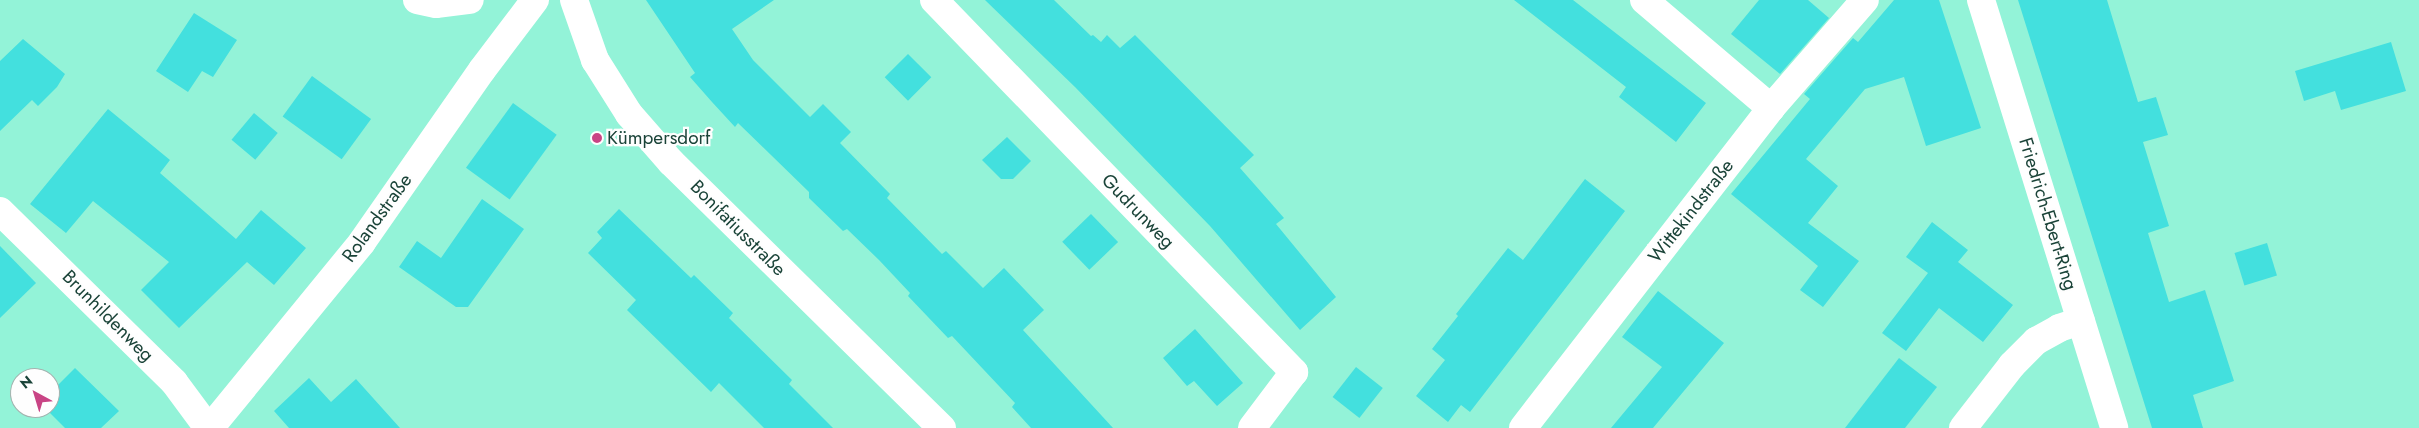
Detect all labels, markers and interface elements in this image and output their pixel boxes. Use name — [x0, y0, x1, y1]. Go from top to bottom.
place label: Kümpersdorf — [607, 127, 710, 149]
marker: Kümpersdorf — [591, 132, 603, 144]
street label: Friedrich-Ebert-Ring — [2014, 135, 2082, 293]
street label: Wittekindstraße — [1643, 155, 1739, 267]
street label: Rolandstraße — [337, 169, 417, 267]
street label: Gudrunweg — [1097, 169, 1179, 253]
street label: Bonifatiusstraße — [685, 175, 791, 281]
street label: Brunhildenweg — [57, 265, 159, 367]
north arrow — [10, 368, 60, 418]
text: N — [16, 371, 37, 393]

